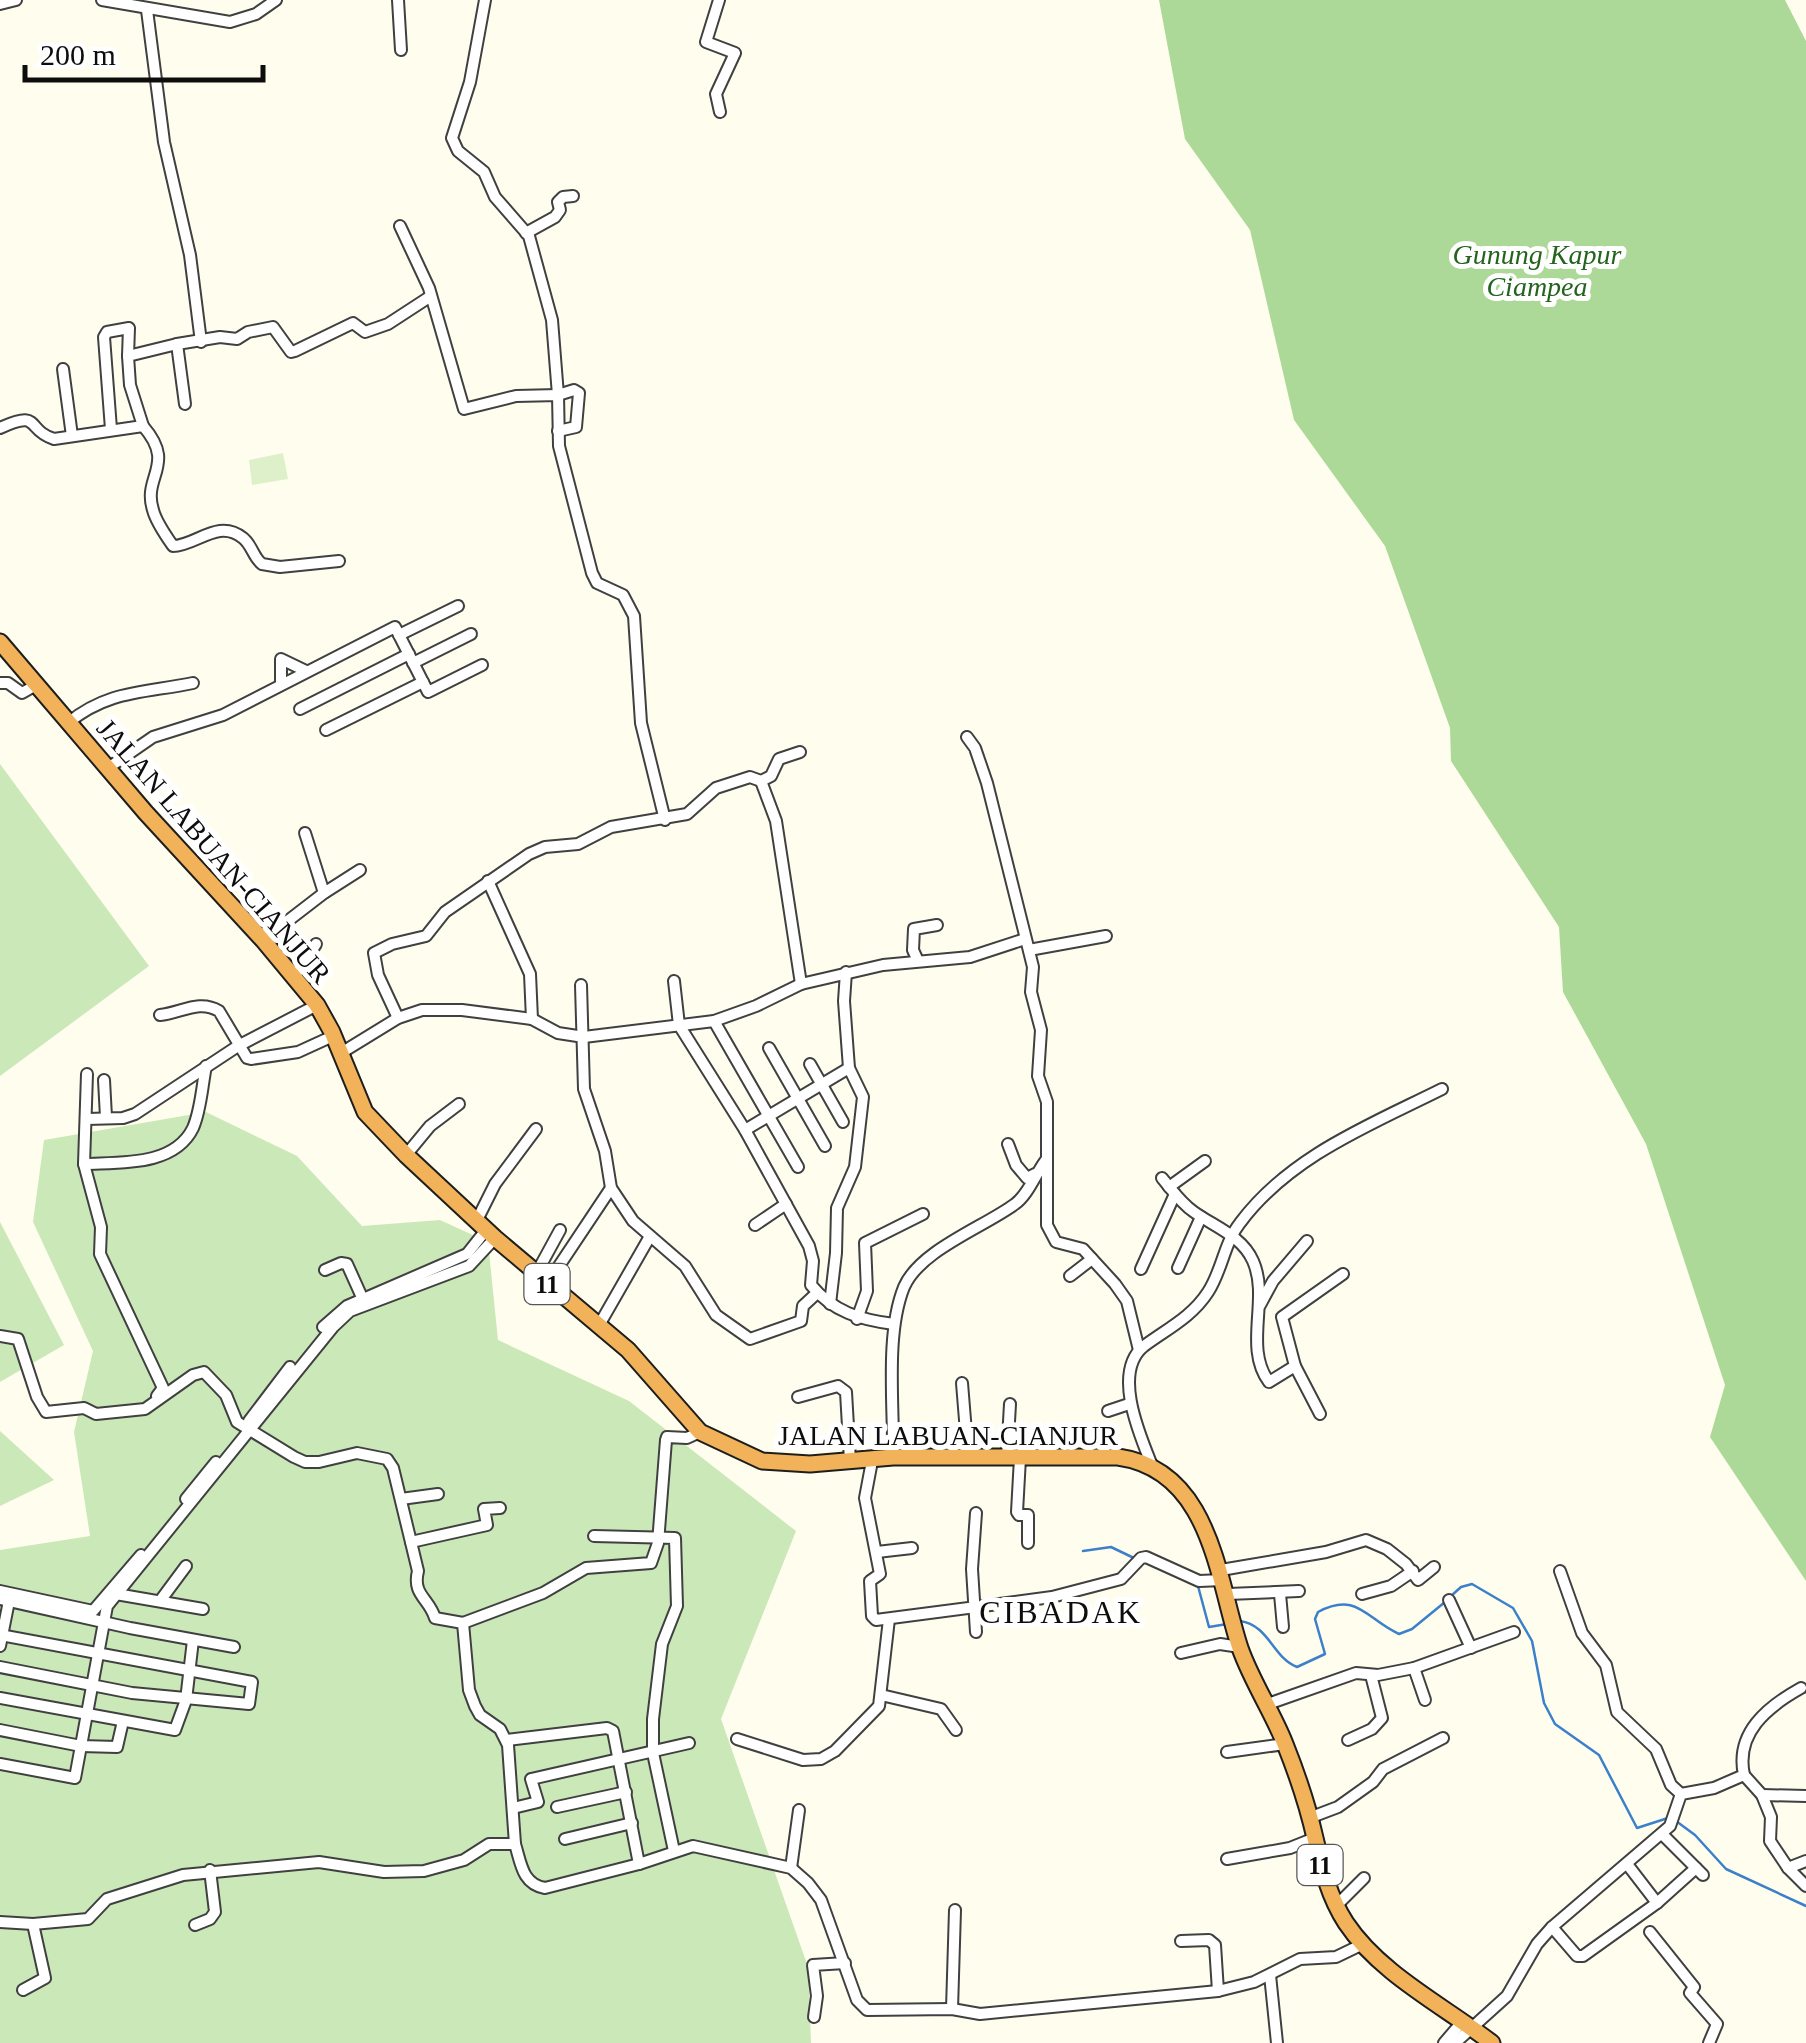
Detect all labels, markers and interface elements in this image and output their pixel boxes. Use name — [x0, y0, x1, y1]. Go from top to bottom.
scale bar — [25, 20, 262, 82]
text: 200 m — [40, 38, 116, 71]
park label: Gunung Kapur Ciampea — [1453, 239, 1621, 302]
street label: JALAN LABUAN-CIANJUR — [91, 713, 337, 990]
road number: 11 — [524, 1264, 570, 1304]
street label: JALAN LABUAN-CIANJUR — [778, 1420, 1118, 1451]
district label: CIBADAK — [979, 1594, 1143, 1630]
road number: 11 — [1298, 1845, 1342, 1885]

